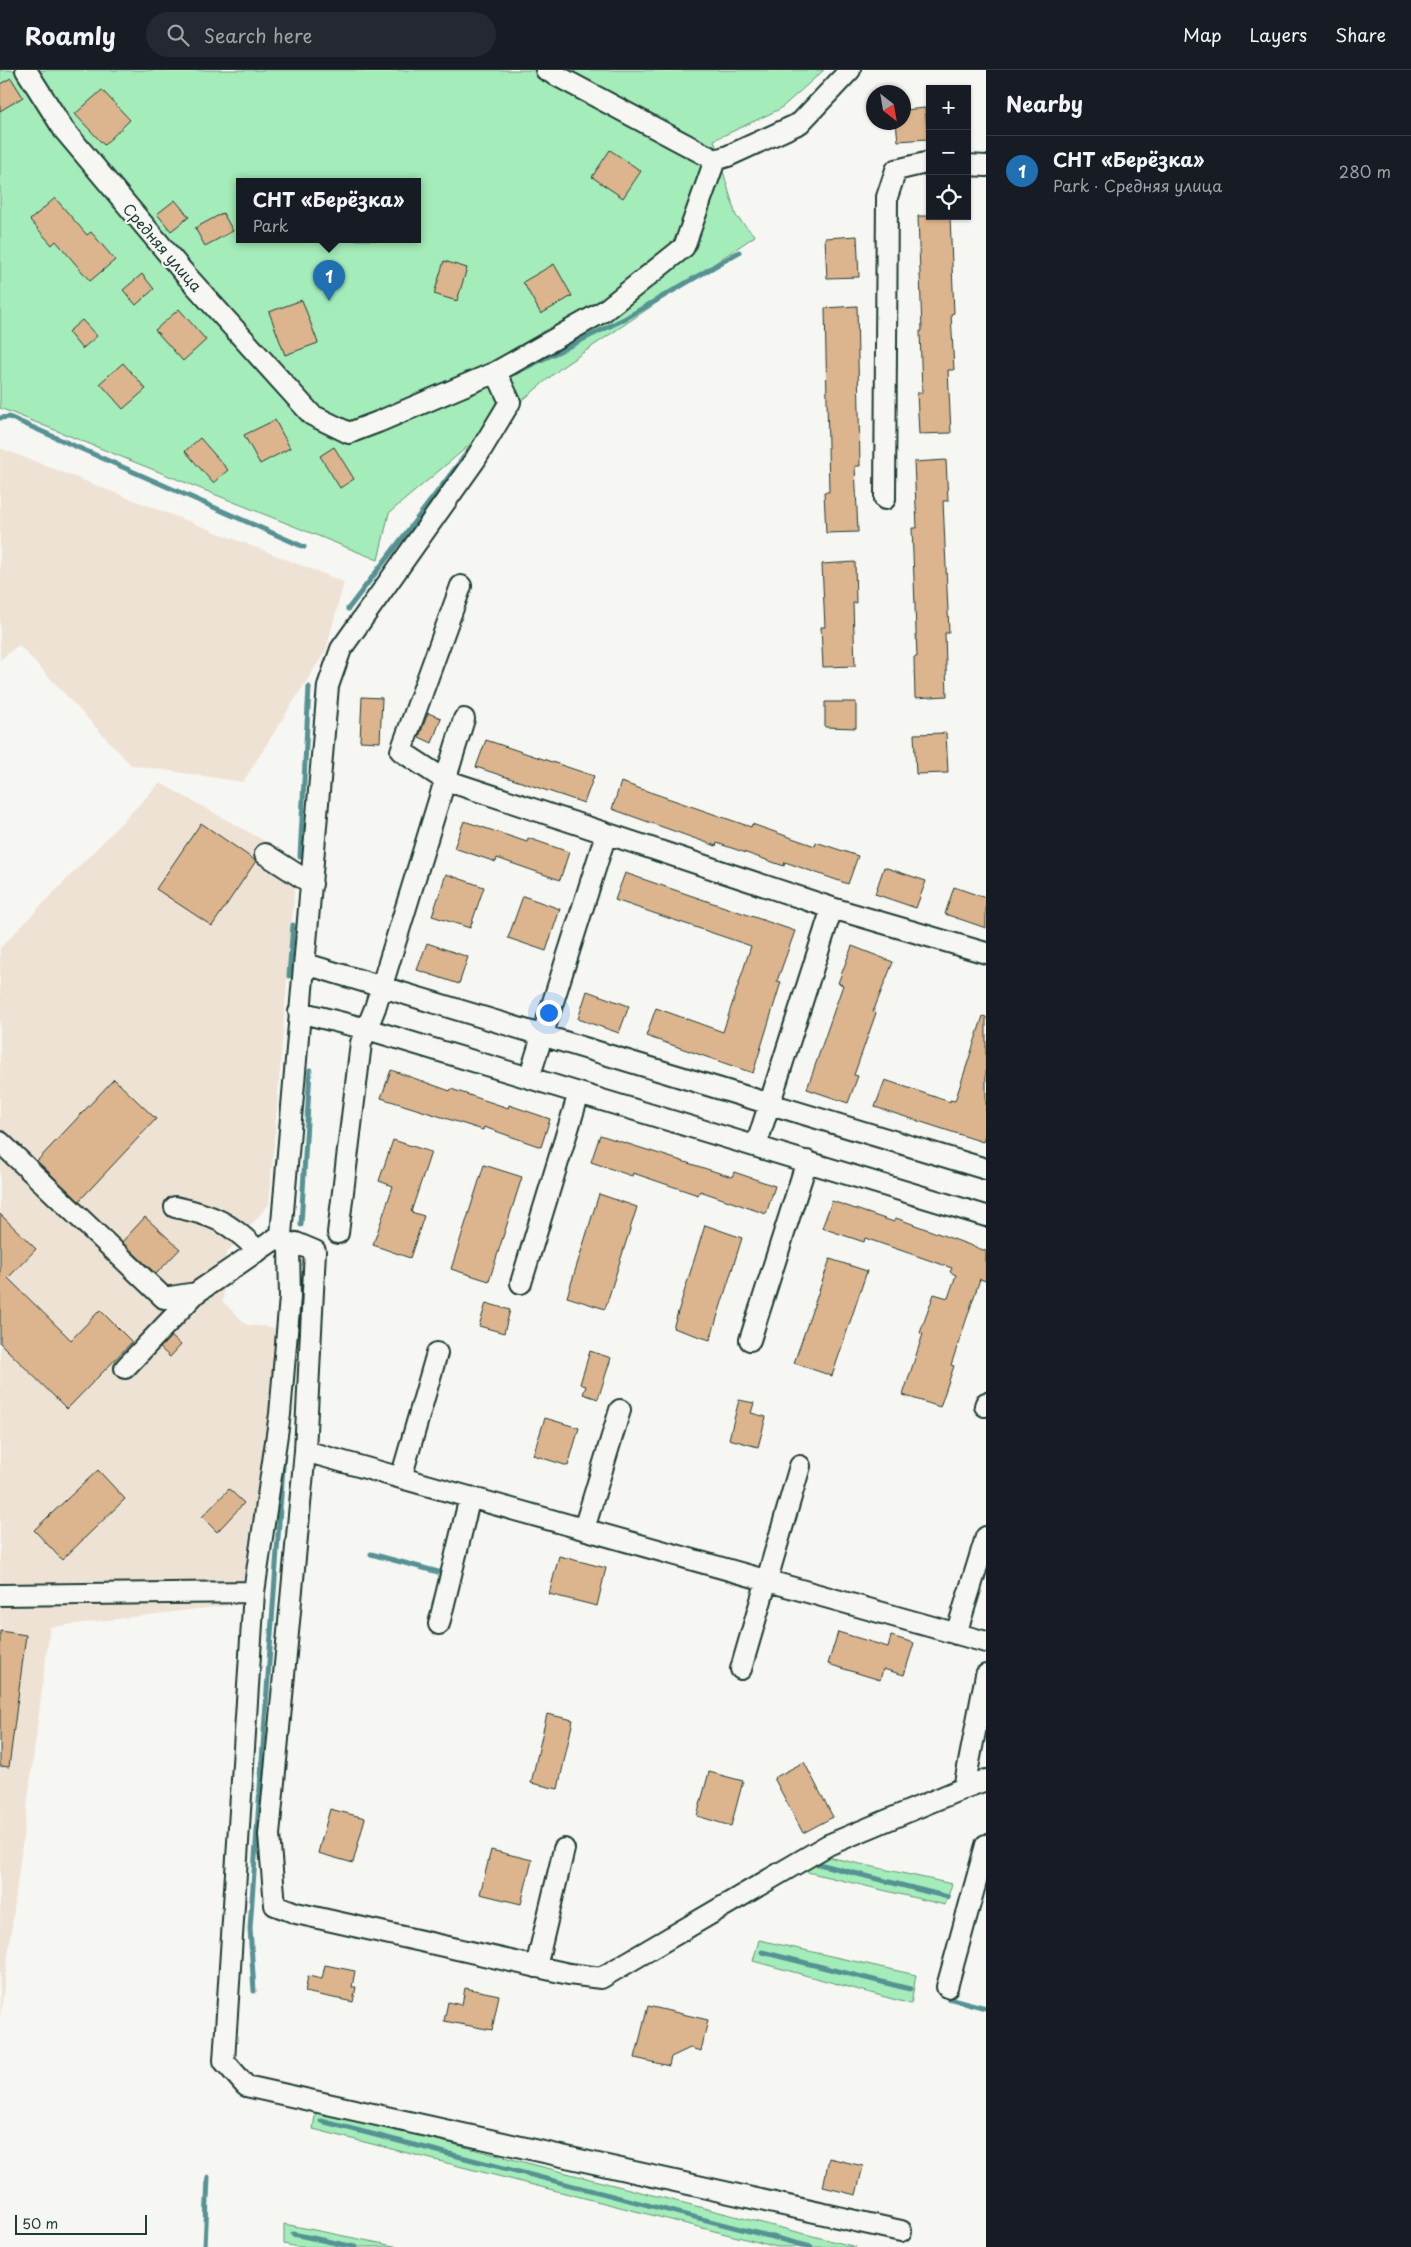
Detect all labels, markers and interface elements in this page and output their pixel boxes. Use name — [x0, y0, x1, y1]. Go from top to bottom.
search box — [146, 12, 496, 57]
text: Roamly — [25, 17, 116, 53]
icon: search — [164, 21, 192, 49]
text: Search here — [204, 21, 312, 49]
text: Map — [1183, 21, 1222, 48]
text: Layers — [1250, 21, 1307, 48]
text: Share — [1335, 21, 1386, 48]
north arrow — [866, 85, 911, 130]
map controls — [926, 85, 971, 220]
button: + — [926, 85, 971, 130]
text: Nearby — [1006, 87, 1083, 119]
button: − — [926, 130, 971, 175]
text: СНТ «Берёзка» — [1053, 145, 1204, 173]
text: 1 — [1018, 159, 1026, 183]
text: 280 m — [1339, 159, 1391, 183]
text: Park · Средняя улица — [1053, 173, 1222, 197]
button: locate — [926, 175, 971, 220]
popup — [236, 178, 421, 243]
text: СНТ «Берёзка» — [253, 185, 404, 213]
street label: Средняя улица — [118, 198, 208, 297]
text: Park — [253, 213, 289, 237]
pin: 1 — [313, 260, 345, 301]
your location — [536, 1000, 562, 1026]
scale bar — [15, 2212, 148, 2235]
text: 50 m — [22, 2213, 58, 2234]

